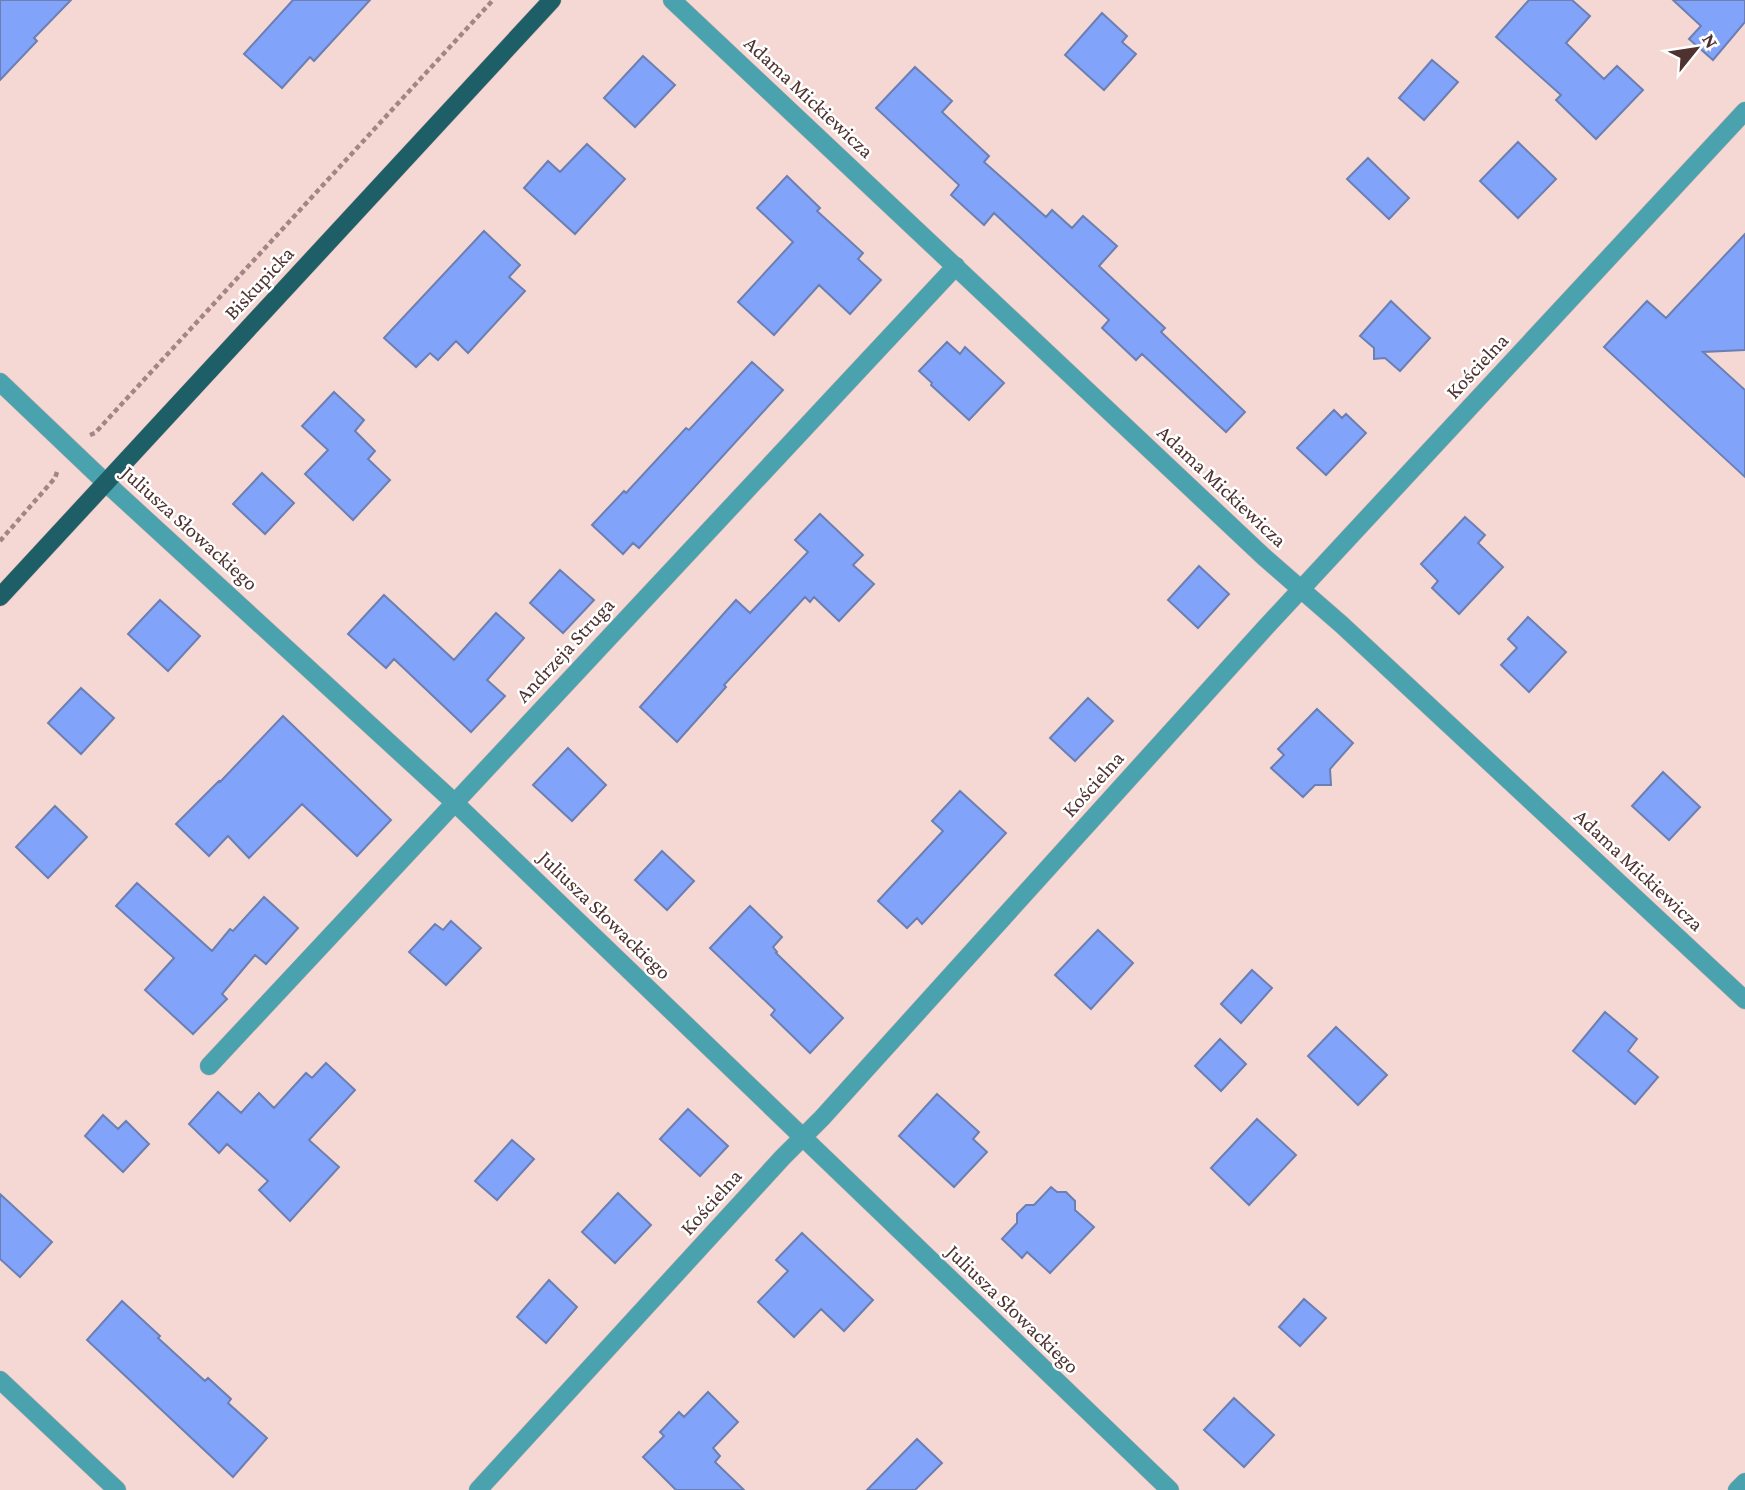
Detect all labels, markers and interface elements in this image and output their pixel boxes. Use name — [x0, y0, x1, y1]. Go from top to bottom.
north arrow — [1661, 14, 1731, 84]
text: N — [1698, 30, 1723, 52]
street label: Adama Mickiewicza — [739, 31, 879, 163]
street label: Biskupicka — [219, 241, 299, 324]
street label: Kościelna — [1441, 328, 1513, 404]
street label: Adama Mickiewicza — [1152, 420, 1292, 552]
street label: Juliusza Słowackiego — [115, 459, 263, 595]
street label: Andrzeja Struga — [511, 593, 620, 707]
street label: Kościelna — [1057, 746, 1129, 822]
street label: Adama Mickiewicza — [1569, 804, 1709, 936]
street label: Juliusza Słowackiego — [532, 844, 676, 984]
street label: Kościelna — [675, 1164, 747, 1240]
street label: Juliusza Słowackiego — [940, 1238, 1084, 1378]

